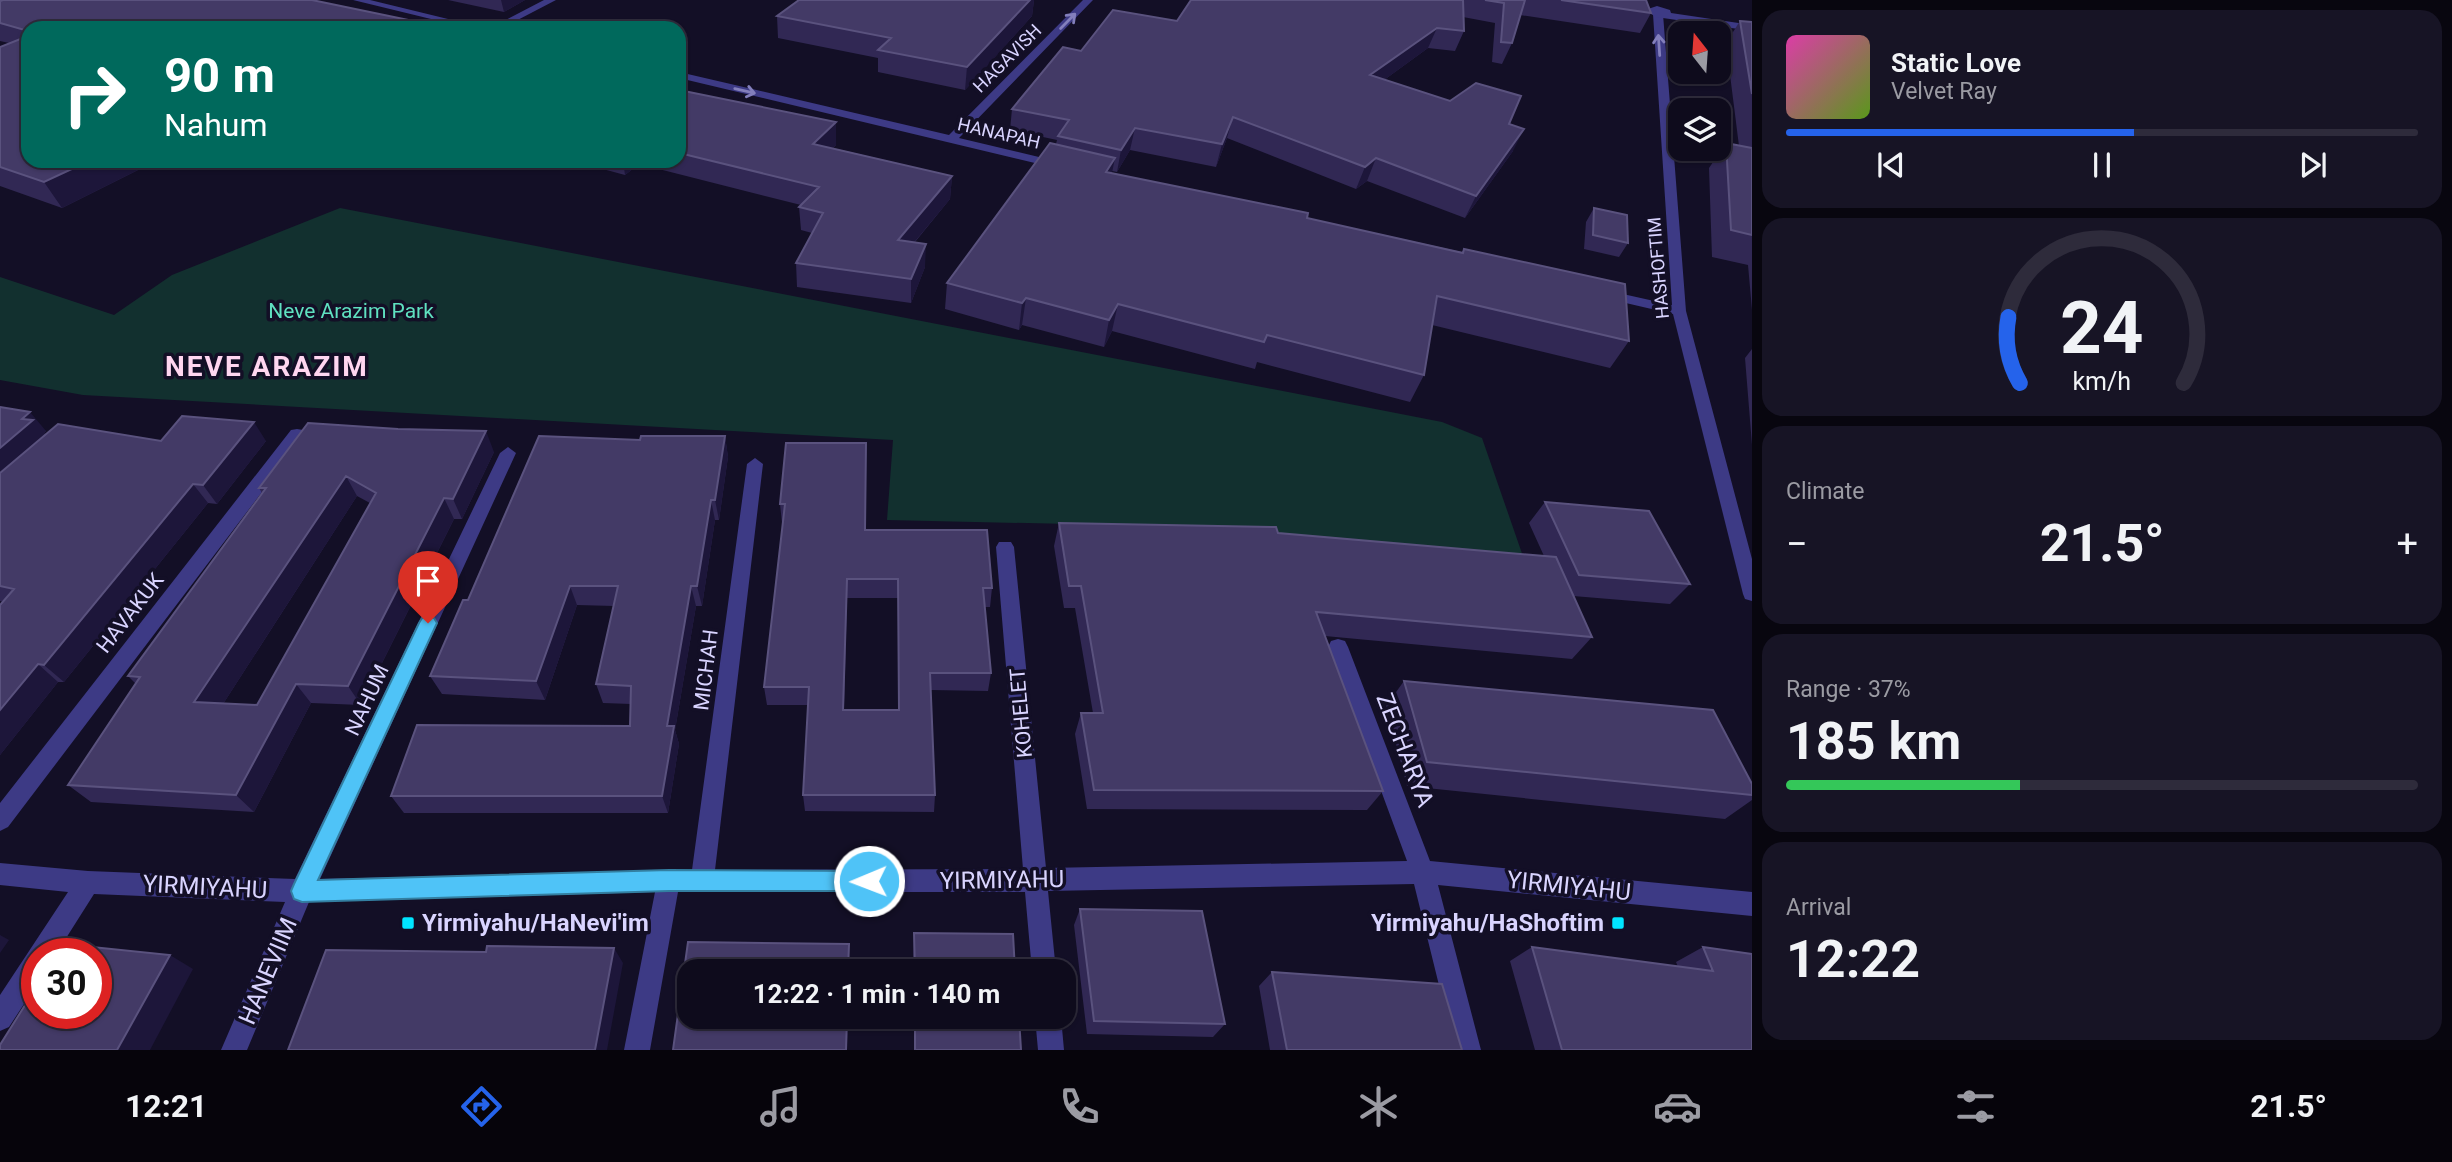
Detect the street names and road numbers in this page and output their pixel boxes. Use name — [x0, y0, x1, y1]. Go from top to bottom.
street label: HAGAVISH — [969, 20, 1045, 96]
street label: HANAPAH — [956, 113, 1042, 153]
street label: HASHOFTIM — [1643, 216, 1673, 320]
street label: HAVAKUK — [92, 568, 169, 658]
street label: MICHAH — [689, 628, 723, 712]
street label: NAHUM — [340, 661, 394, 739]
street label: KOHELET — [1005, 667, 1037, 759]
street label: ZECHARYA — [1370, 689, 1440, 811]
street label: YIRMIYAHU — [939, 865, 1065, 895]
street label: YIRMIYAHU — [1506, 866, 1632, 906]
street label: YIRMIYAHU — [142, 870, 268, 904]
street label: HANEVIIM — [233, 913, 303, 1029]

